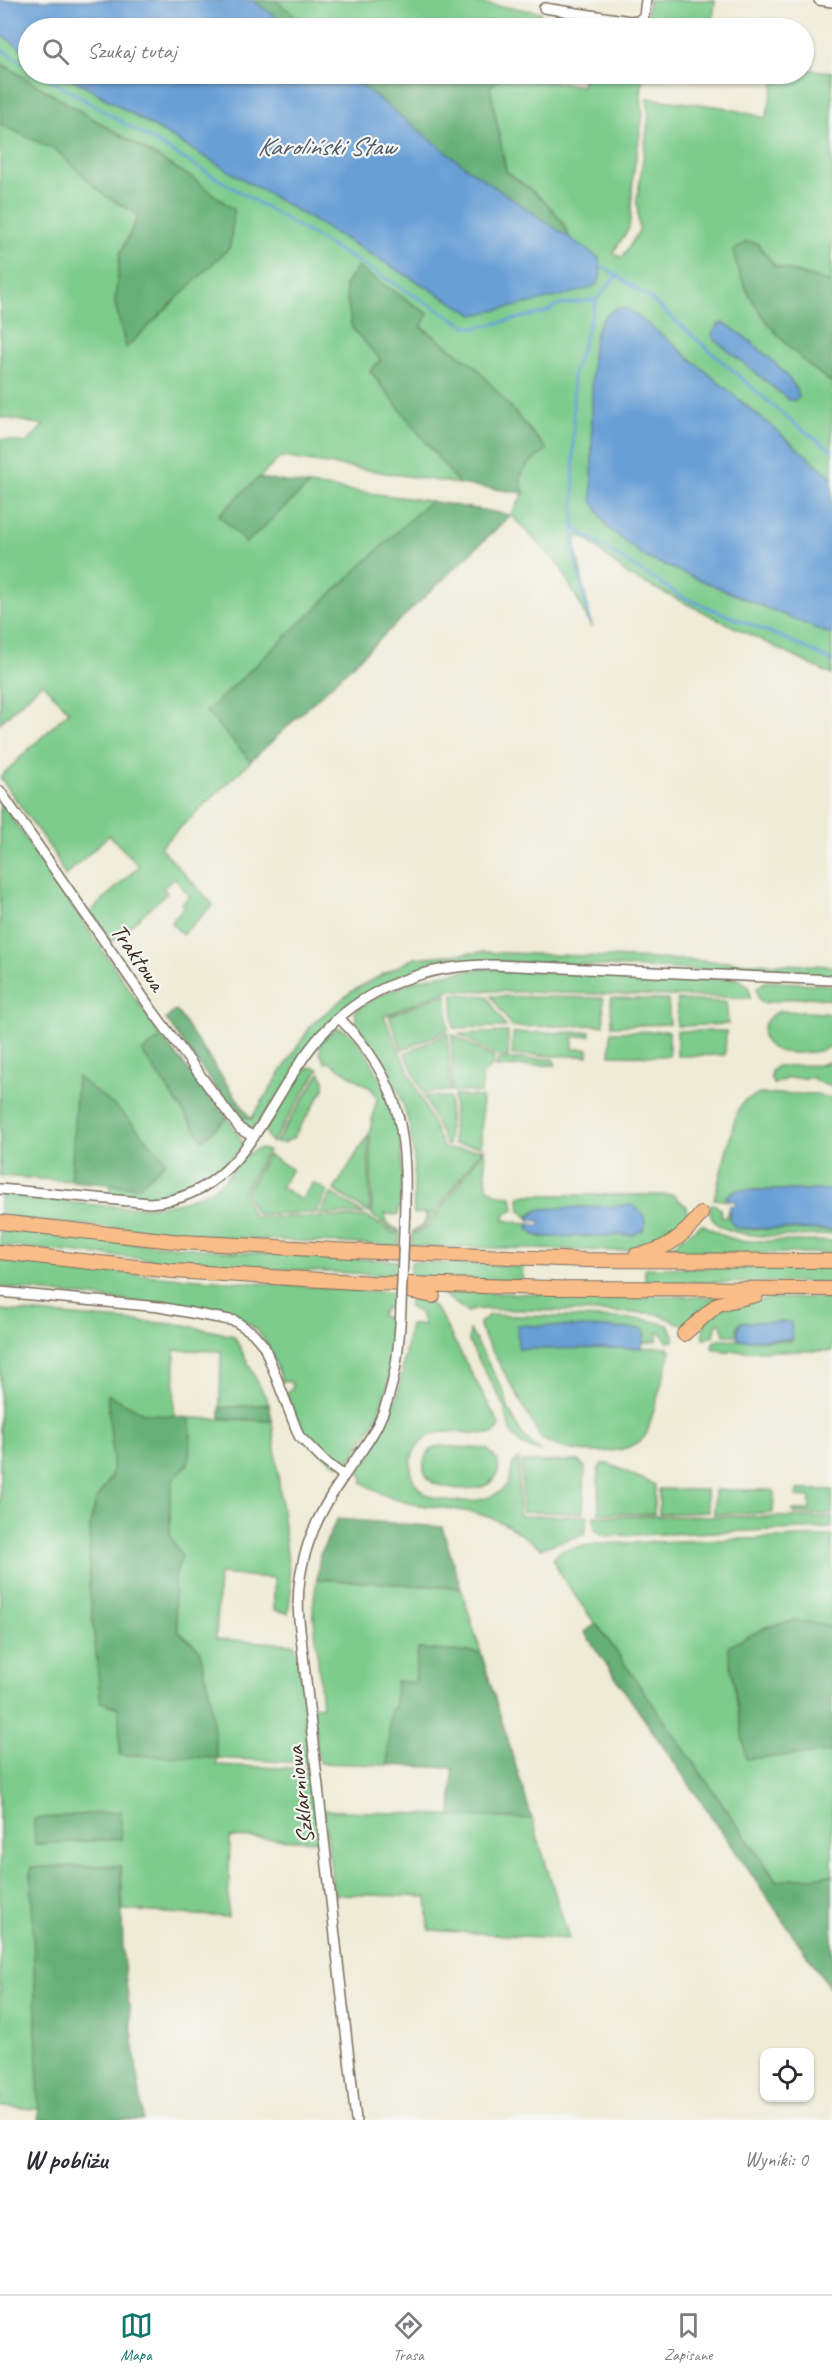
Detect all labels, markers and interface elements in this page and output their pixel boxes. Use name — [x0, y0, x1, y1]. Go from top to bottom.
search box — [18, 18, 814, 84]
icon: search — [39, 35, 72, 68]
text: Szukaj tutaj — [87, 37, 177, 65]
water label: Karoliński Staw — [257, 130, 399, 163]
street label: Traktowa — [104, 917, 173, 998]
street label: Szklarniowa — [279, 1743, 321, 1846]
map controls — [760, 2048, 814, 2102]
button: locate — [760, 2048, 814, 2102]
text: W pobliżu — [24, 2143, 107, 2176]
text: Wyniki: 0 — [745, 2147, 808, 2172]
tab: Mapa — [120, 2309, 153, 2365]
tab: Trasa — [392, 2309, 425, 2365]
tab: Zapisane — [664, 2309, 712, 2365]

